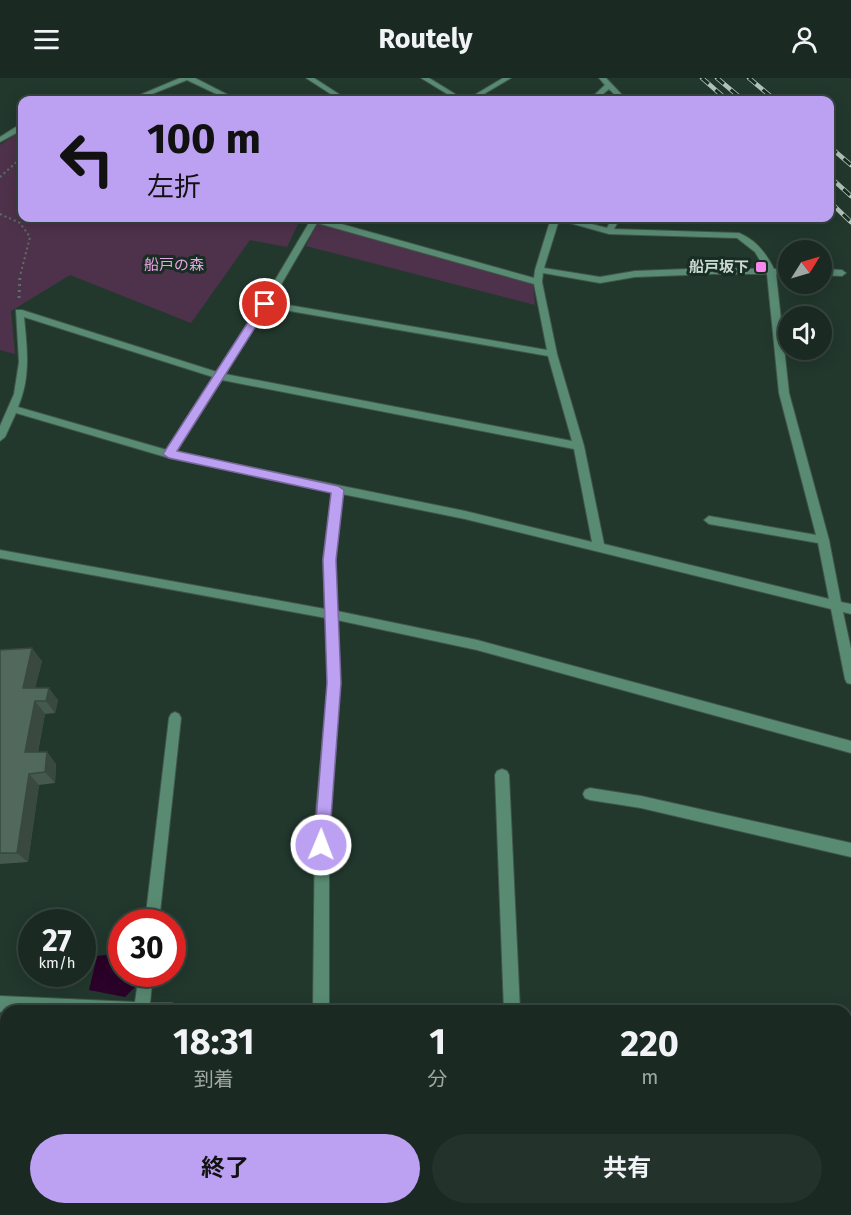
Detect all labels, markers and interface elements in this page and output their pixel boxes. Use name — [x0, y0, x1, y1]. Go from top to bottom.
icon: menu — [30, 23, 63, 56]
text: Routely — [378, 23, 473, 55]
icon: person — [788, 23, 821, 56]
text: 100 m — [147, 114, 261, 164]
icon: left — [48, 120, 126, 198]
text: 左折 — [147, 171, 201, 203]
north arrow — [778, 240, 832, 294]
map controls — [778, 240, 832, 360]
park label: 船戸の森 — [144, 256, 204, 274]
place label: 船戸坂下 — [689, 258, 749, 276]
marker: 船戸坂下 — [754, 260, 768, 274]
pin — [239, 278, 290, 329]
icon: arrive — [248, 287, 281, 320]
button: sound — [778, 306, 832, 360]
position arrow — [289, 813, 353, 877]
speed limit sign: 30 — [108, 909, 186, 987]
text: 27 — [42, 923, 72, 959]
text: km/h — [38, 954, 76, 972]
text: 18:31 — [173, 1020, 255, 1064]
text: 1 — [429, 1020, 446, 1064]
text: 220 — [621, 1022, 679, 1066]
text: m — [641, 1065, 658, 1089]
text: 到着 — [194, 1067, 234, 1091]
text: 分 — [428, 1067, 448, 1091]
button: 終了 — [30, 1134, 420, 1203]
button: 共有 — [432, 1134, 822, 1203]

